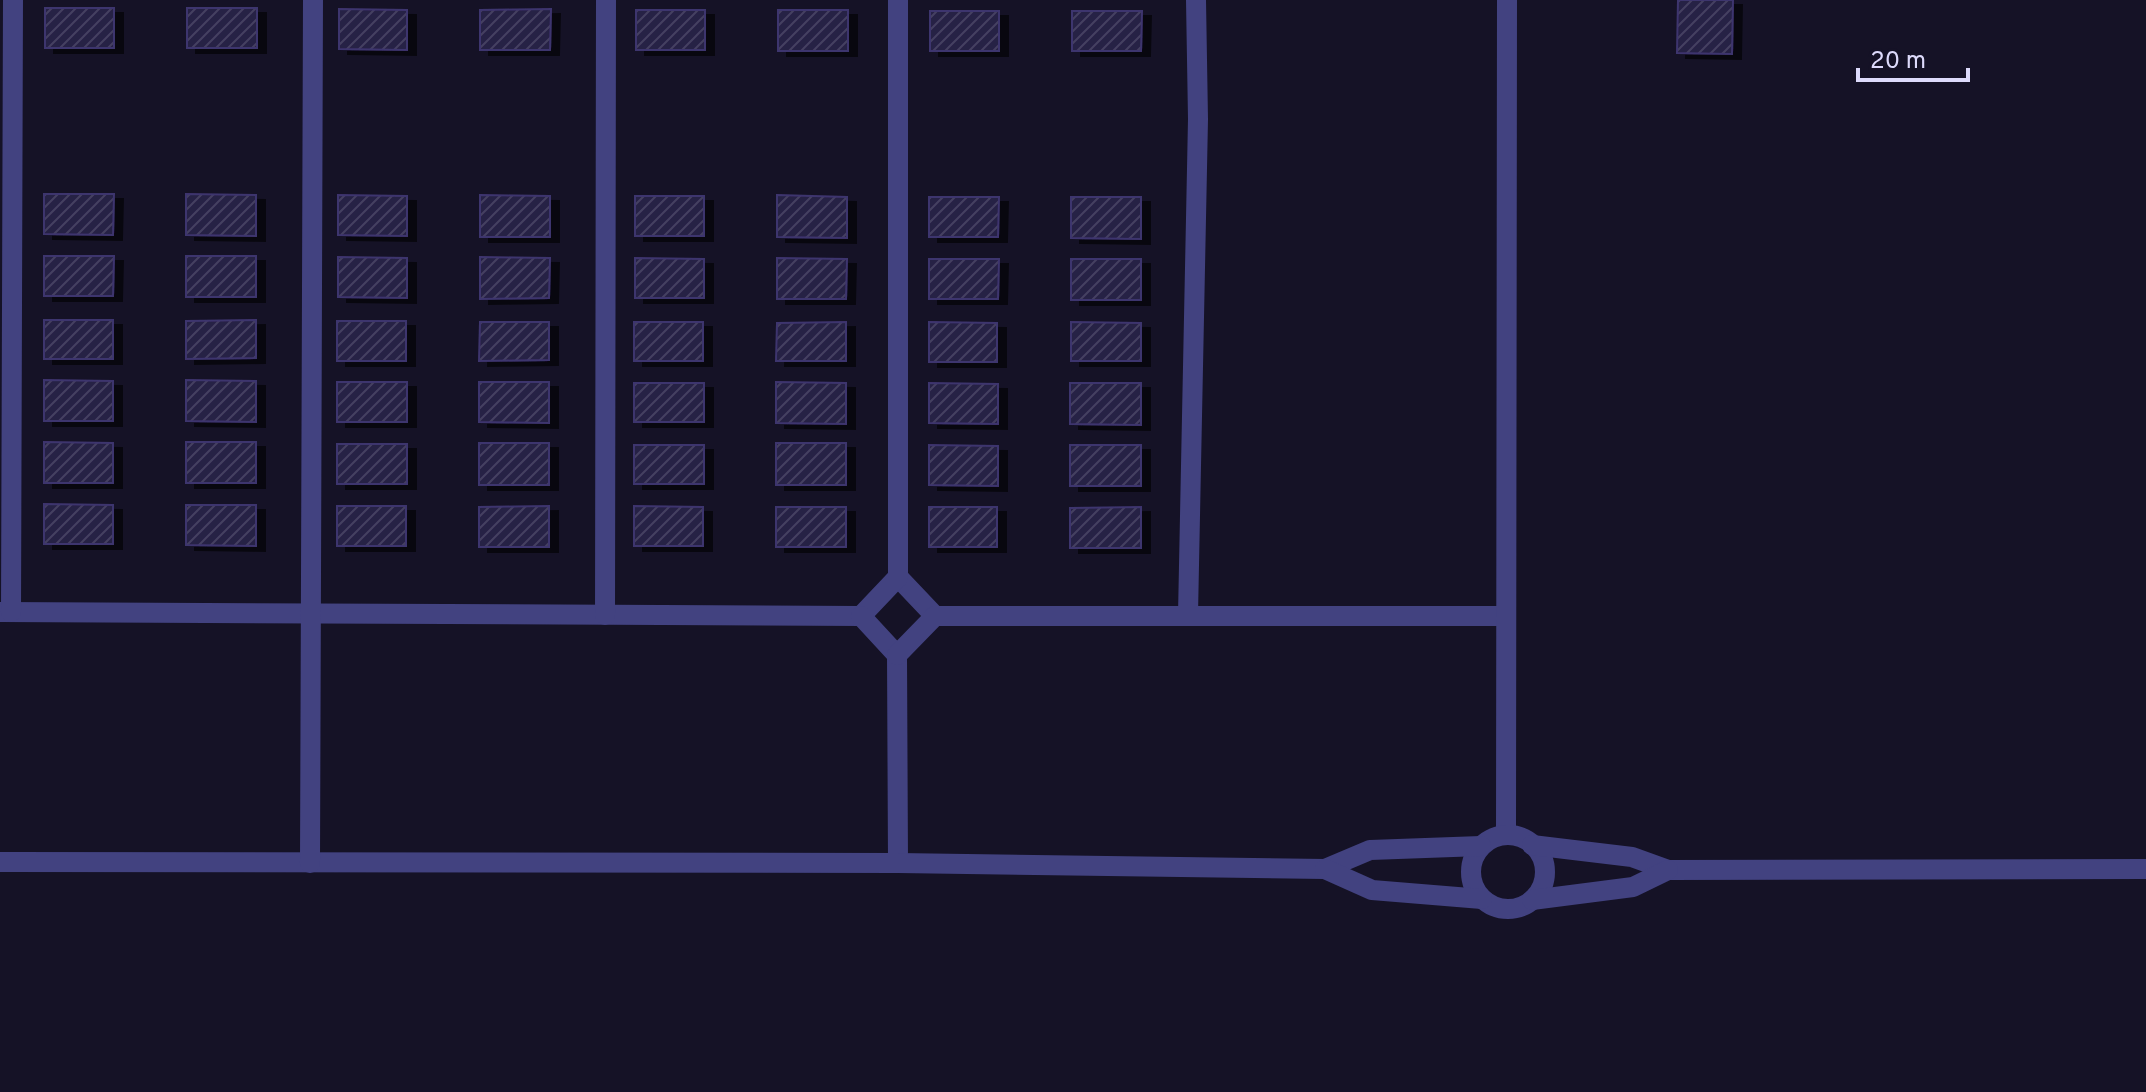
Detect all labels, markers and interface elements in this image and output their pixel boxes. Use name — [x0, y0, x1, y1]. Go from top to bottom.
scale bar — [1858, 32, 1968, 82]
text: 20 m — [1870, 47, 1926, 77]

